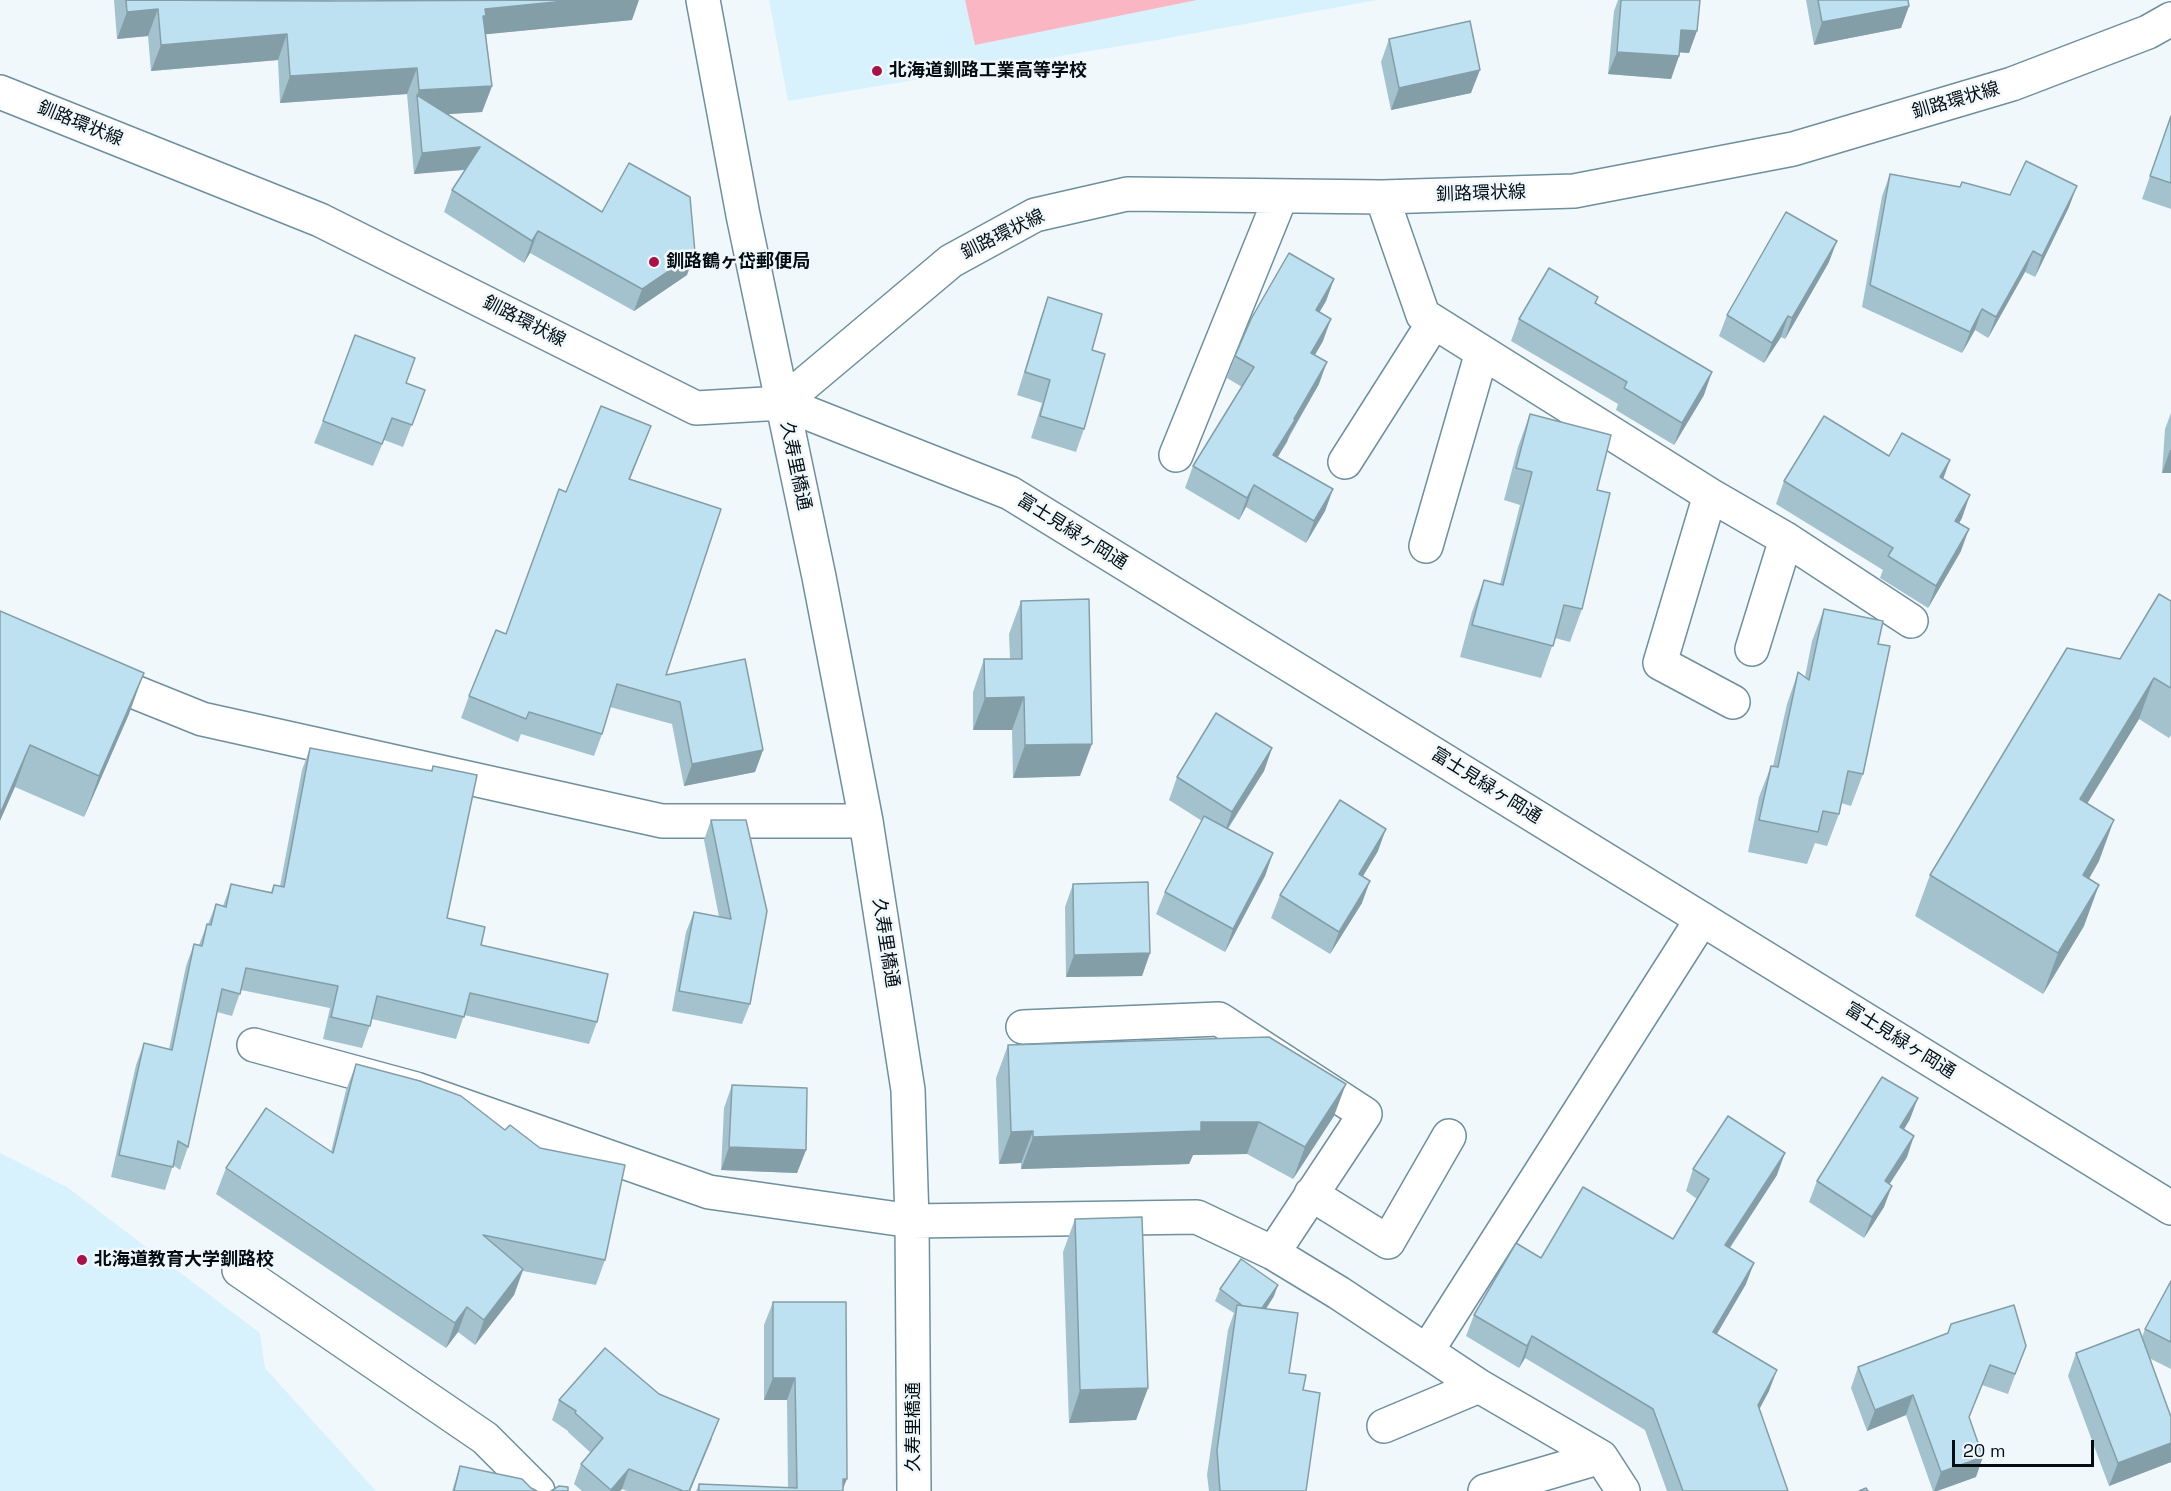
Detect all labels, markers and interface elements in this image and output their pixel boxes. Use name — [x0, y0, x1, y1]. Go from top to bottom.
place label: 北海道釧路工業高等学校 — [889, 60, 1087, 82]
marker: 北海道釧路工業高等学校 — [870, 64, 884, 78]
street label: 釧路環状線 — [1910, 78, 2002, 124]
street label: 釧路環状線 — [34, 97, 126, 151]
street label: 釧路環状線 — [1436, 182, 1526, 206]
street label: 釧路環状線 — [958, 206, 1048, 264]
place label: 釧路鶴ヶ岱郵便局 — [666, 251, 810, 273]
marker: 釧路鶴ヶ岱郵便局 — [647, 255, 661, 269]
street label: 釧路環状線 — [479, 292, 569, 352]
street label: 久寿里橋通 — [775, 420, 815, 512]
street label: 富士見緑ヶ岡通 — [1013, 489, 1131, 575]
street label: 富士見緑ヶ岡通 — [1427, 743, 1545, 829]
street label: 久寿里橋通 — [867, 897, 903, 989]
street label: 富士見緑ヶ岡通 — [1841, 998, 1959, 1084]
place label: 北海道教育大学釧路校 — [94, 1249, 274, 1271]
marker: 北海道教育大学釧路校 — [75, 1253, 89, 1267]
street label: 久寿里橋通 — [903, 1382, 925, 1472]
scale bar — [1955, 1428, 2098, 1466]
text: 20 m — [1963, 1439, 2006, 1462]

